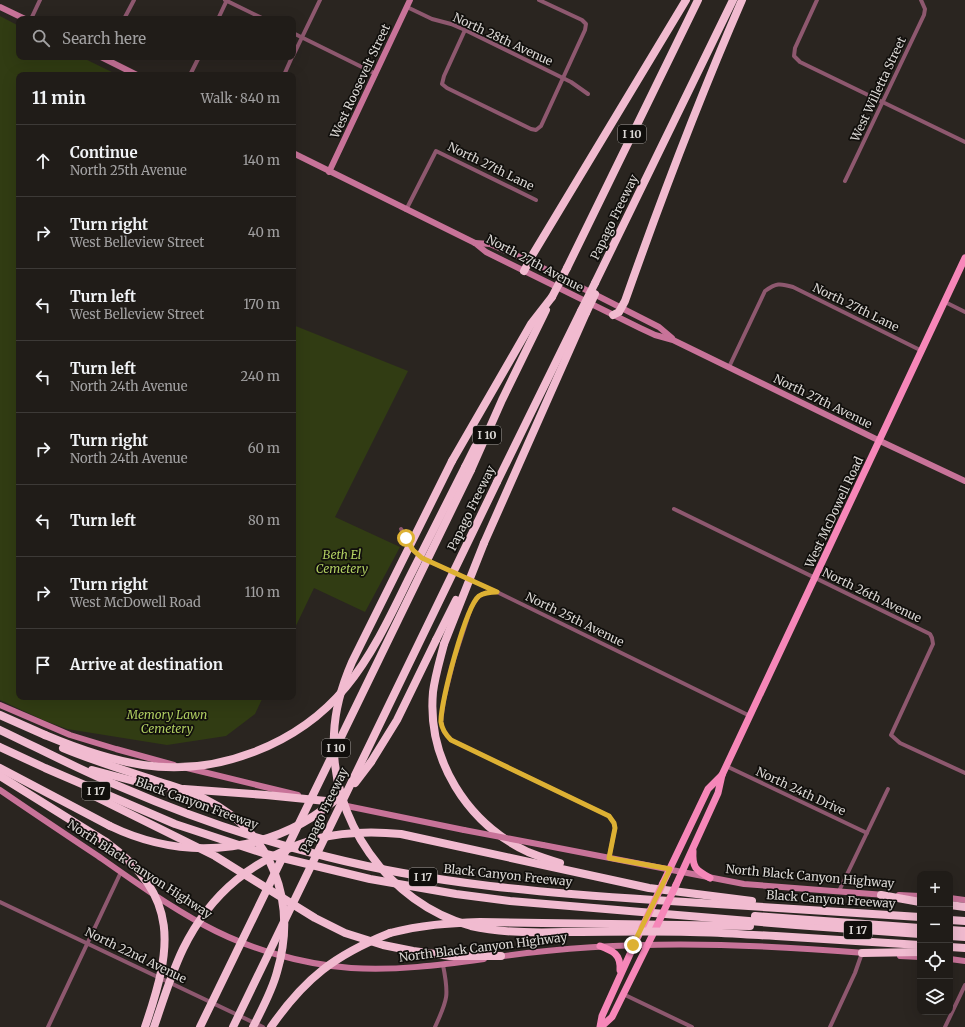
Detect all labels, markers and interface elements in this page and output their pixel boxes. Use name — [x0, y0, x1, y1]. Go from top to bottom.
street label: North 28th Avenue — [451, 9, 555, 69]
search box — [16, 16, 296, 60]
street label: West Roosevelt Street — [326, 21, 393, 141]
icon: search — [30, 27, 52, 49]
text: Search here — [62, 29, 146, 48]
street label: West Willetta Street — [847, 34, 909, 145]
text: 11 min — [32, 87, 86, 109]
text: Walk · 840 m — [201, 90, 280, 107]
road number: I 10 — [618, 125, 646, 143]
street label: North 27th Lane — [445, 139, 537, 193]
text: Continue — [70, 143, 138, 162]
icon: ahead — [32, 150, 54, 172]
text: 140 m — [243, 152, 280, 169]
text: North 25th Avenue — [70, 162, 187, 179]
street label: Papago Freeway — [587, 172, 641, 262]
text: Turn right — [70, 215, 148, 234]
icon: right — [32, 222, 54, 244]
text: 40 m — [248, 224, 280, 241]
street label: North 27th Avenue — [484, 231, 586, 295]
text: West Belleview Street — [70, 234, 204, 251]
street label: North 27th Lane — [810, 280, 902, 334]
text: Turn left — [70, 287, 136, 306]
icon: left — [32, 294, 54, 316]
text: 170 m — [243, 296, 280, 313]
text: West Belleview Street — [70, 306, 204, 323]
text: Turn left — [70, 359, 136, 378]
icon: left — [32, 366, 54, 388]
text: 240 m — [240, 368, 280, 385]
street label: North 27th Avenue — [771, 371, 875, 431]
text: North 24th Avenue — [70, 378, 187, 395]
road number: I 10 — [473, 426, 501, 444]
text: Turn right — [70, 431, 148, 450]
icon: right — [32, 438, 54, 460]
text: 60 m — [248, 440, 280, 457]
text: North 24th Avenue — [70, 450, 187, 467]
street label: West McDowell Road — [801, 454, 866, 571]
street label: Papago Freeway — [444, 463, 498, 553]
icon: left — [32, 510, 54, 532]
text: Turn left — [70, 511, 136, 530]
text: 80 m — [248, 512, 280, 529]
route start — [397, 529, 415, 547]
park label: Beth El Cemetery — [316, 547, 369, 576]
street label: North 26th Avenue — [820, 564, 924, 626]
text: Turn right — [70, 575, 148, 594]
icon: right — [32, 582, 54, 604]
text: 110 m — [245, 584, 280, 601]
street label: North 25th Avenue — [523, 589, 627, 649]
text: West McDowell Road — [70, 594, 201, 611]
icon: arrive — [32, 654, 54, 676]
text: Arrive at destination — [70, 655, 223, 674]
park label: Memory Lawn Cemetery — [126, 707, 207, 736]
road number: I 10 — [322, 739, 350, 757]
street label: North 24th Drive — [754, 764, 848, 818]
street label: Papago Freeway — [297, 765, 351, 855]
street label: Black Canyon Freeway — [134, 774, 260, 832]
road number: I 17 — [82, 782, 110, 800]
street label: North Black Canyon Highway — [65, 817, 215, 921]
street label: Black Canyon Freeway — [443, 861, 573, 889]
street label: North Black Canyon Highway — [725, 861, 895, 891]
road number: I 17 — [409, 868, 437, 886]
map controls — [917, 871, 953, 1015]
button: + — [917, 871, 953, 907]
street label: Black Canyon Freeway — [766, 887, 896, 911]
button: − — [917, 907, 953, 943]
road number: I 17 — [844, 921, 872, 939]
street label: North 22nd Avenue — [83, 924, 189, 986]
street label: North Black Canyon Highway — [398, 929, 568, 965]
route end — [624, 936, 642, 954]
button: locate — [917, 943, 953, 979]
button: layers — [917, 979, 953, 1015]

